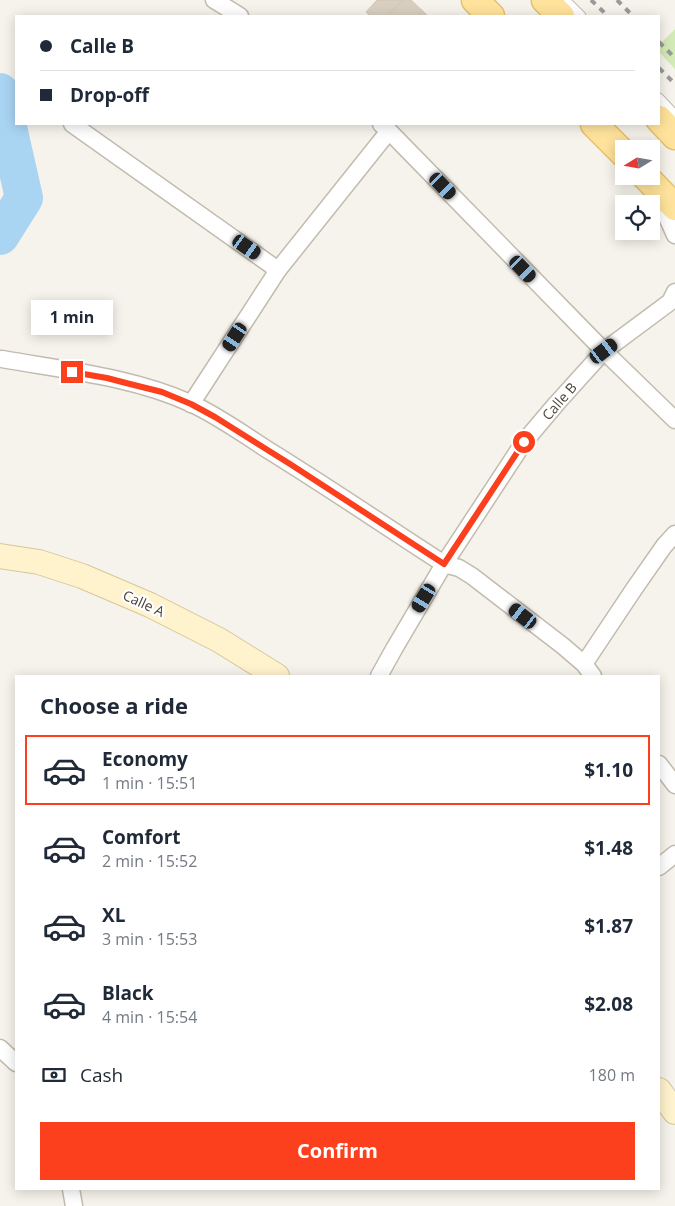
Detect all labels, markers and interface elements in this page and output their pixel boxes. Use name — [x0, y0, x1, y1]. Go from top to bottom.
text: Calle B — [70, 33, 134, 59]
text: Drop-off — [70, 82, 149, 108]
north arrow — [615, 140, 660, 185]
map controls — [615, 140, 660, 240]
car — [427, 170, 458, 202]
button: locate — [615, 195, 660, 240]
car — [230, 232, 263, 262]
car — [507, 253, 538, 285]
callout: 1 min — [31, 300, 113, 334]
text: 1 min — [50, 306, 94, 328]
car — [220, 320, 249, 354]
car — [587, 336, 620, 366]
route end — [61, 361, 83, 383]
street label: Calle B — [537, 378, 581, 424]
route start — [513, 431, 535, 453]
car — [409, 581, 438, 615]
street label: Calle A — [120, 585, 168, 621]
car — [506, 601, 539, 631]
text: Choose a ride — [40, 690, 188, 720]
text: Economy — [102, 746, 188, 772]
icon: car — [42, 748, 87, 793]
text: $1.10 — [584, 757, 633, 783]
text: 1 min · 15:51 — [102, 772, 197, 794]
text: Comfort — [102, 824, 181, 850]
icon: car — [42, 826, 87, 871]
text: $1.48 — [584, 835, 633, 861]
text: 2 min · 15:52 — [102, 850, 197, 872]
text: XL — [102, 902, 125, 928]
icon: car — [42, 904, 87, 949]
text: $1.87 — [584, 913, 633, 939]
text: 3 min · 15:53 — [102, 928, 197, 950]
text: Black — [102, 980, 154, 1006]
icon: car — [42, 982, 87, 1027]
text: $2.08 — [584, 991, 633, 1017]
text: 4 min · 15:54 — [102, 1006, 197, 1028]
icon: cash — [40, 1061, 68, 1089]
text: Cash — [80, 1062, 123, 1088]
text: 180 m — [589, 1064, 635, 1086]
button: Confirm — [40, 1122, 635, 1180]

